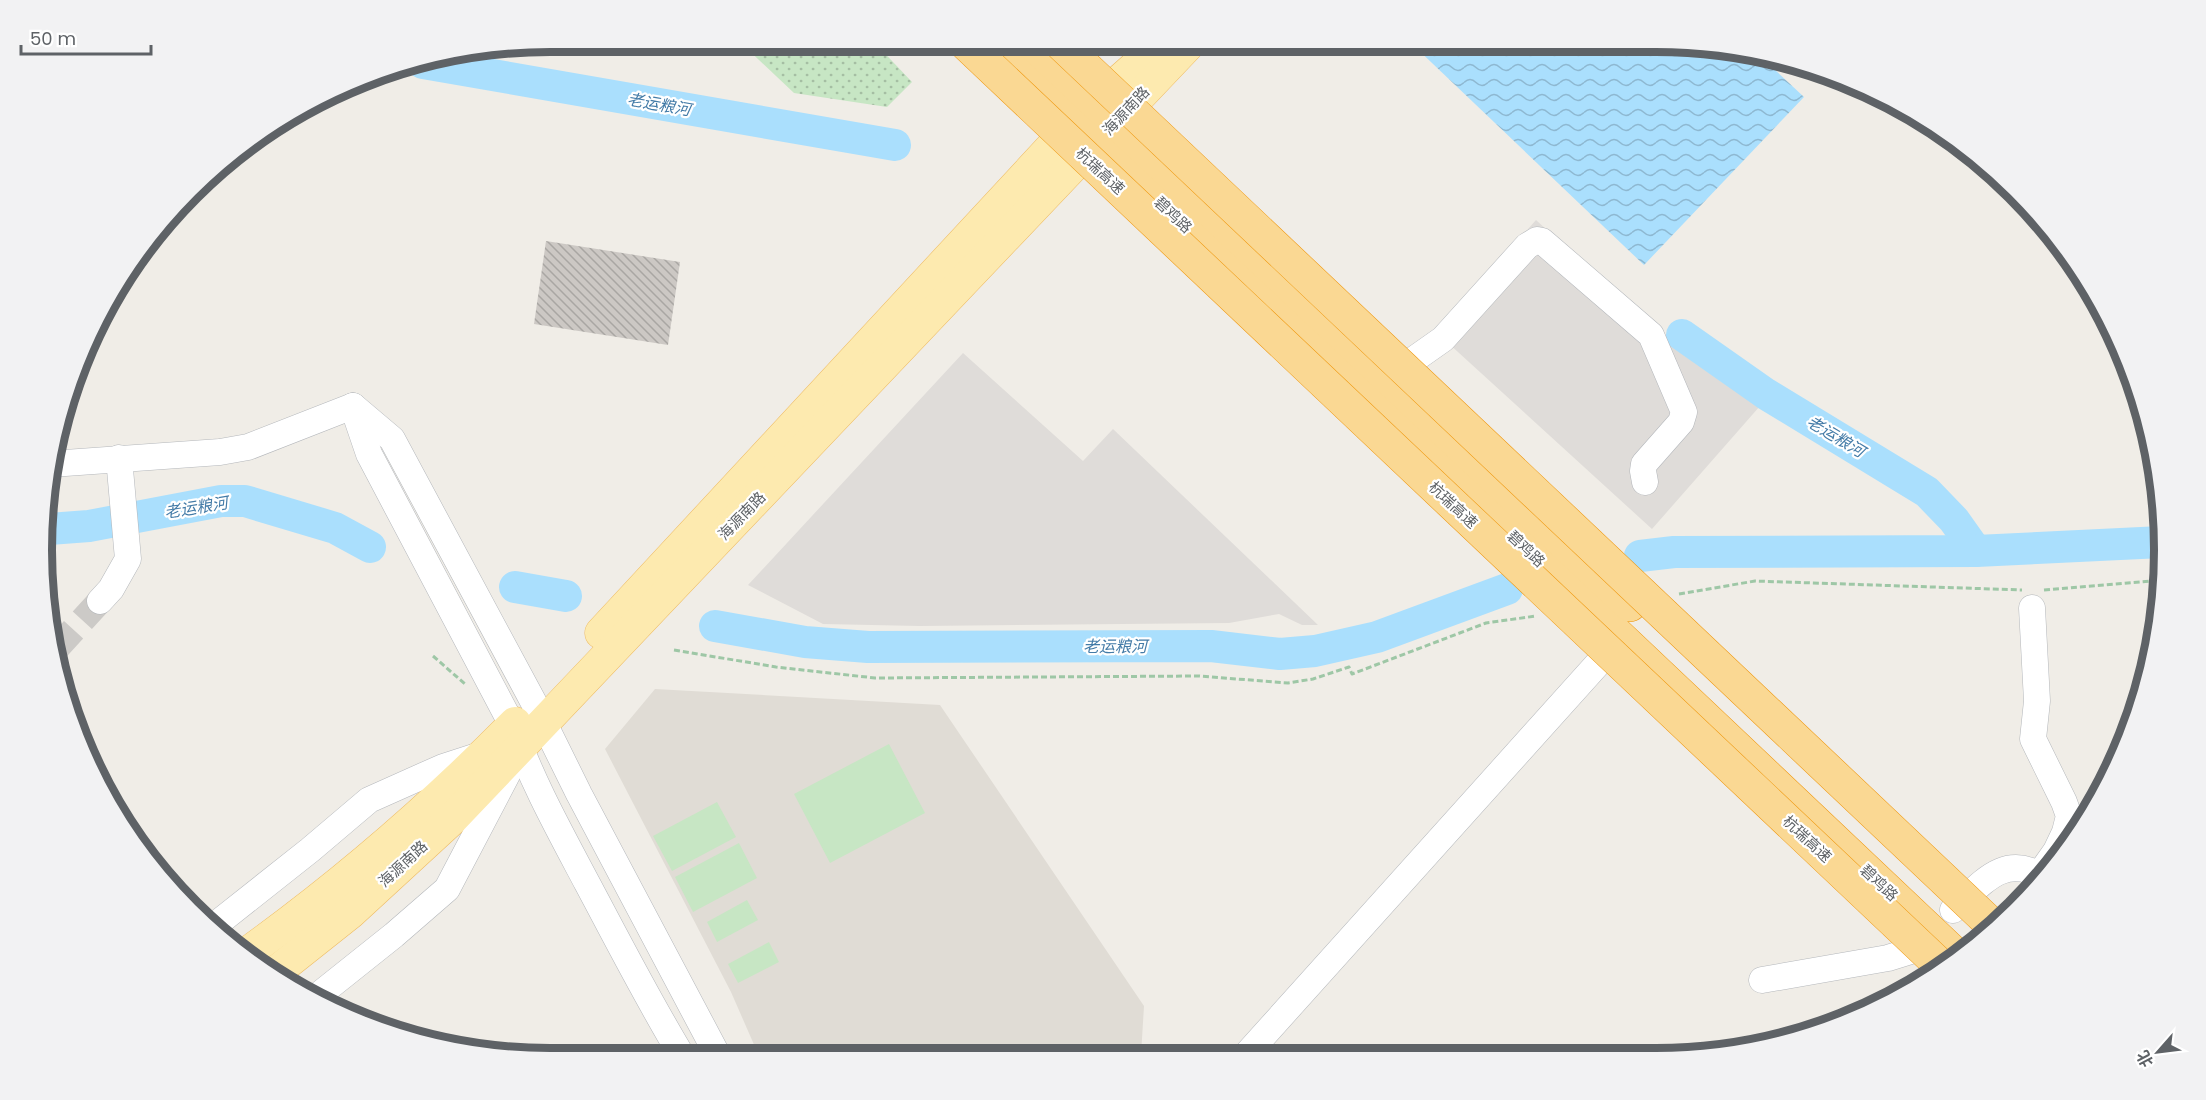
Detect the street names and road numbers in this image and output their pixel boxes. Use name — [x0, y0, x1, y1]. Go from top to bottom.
street label: 海源南路 — [1097, 82, 1154, 140]
street label: 杭瑞高速 — [1071, 142, 1129, 199]
street label: 碧鸡路 — [1150, 192, 1197, 238]
street label: 杭瑞高速 — [1424, 476, 1482, 533]
street label: 海源南路 — [713, 487, 770, 545]
street label: 碧鸡路 — [1503, 526, 1550, 572]
street label: 杭瑞高速 — [1778, 810, 1836, 867]
street label: 海源南路 — [374, 835, 432, 892]
street label: 碧鸡路 — [1856, 860, 1903, 906]

